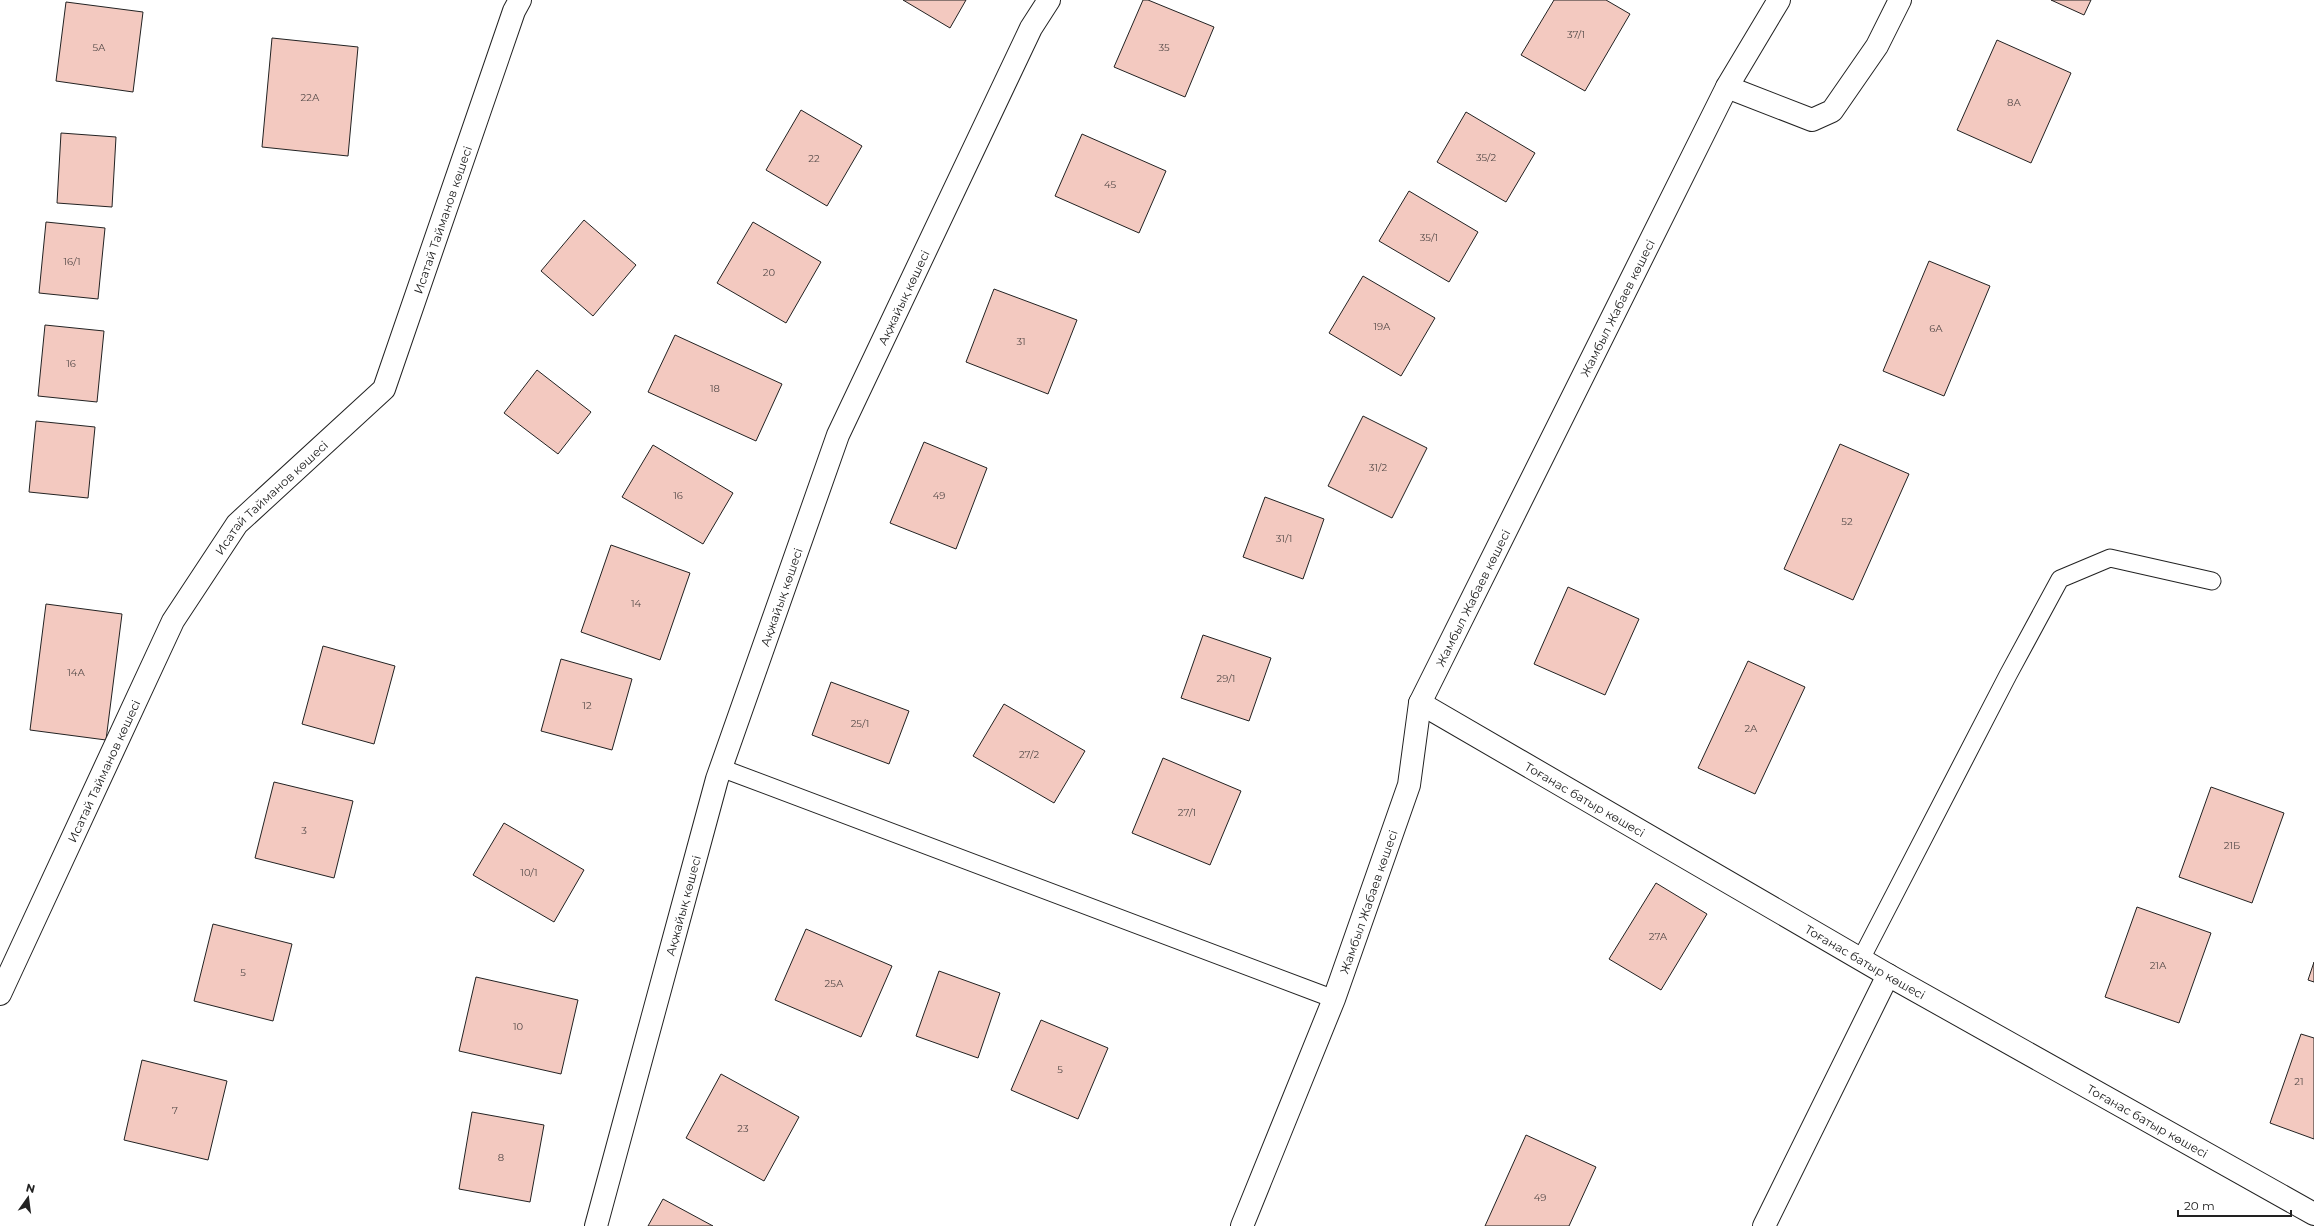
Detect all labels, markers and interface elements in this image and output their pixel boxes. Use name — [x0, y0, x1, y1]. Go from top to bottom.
house number: 37/1 — [1567, 28, 1585, 41]
house number: 5А — [92, 41, 106, 54]
house number: 35 — [1158, 41, 1170, 54]
house number: 22А — [301, 91, 320, 104]
house number: 8А — [2007, 96, 2021, 109]
street label: Исатай Тайманов көшесі — [410, 144, 475, 296]
house number: 35/2 — [1476, 151, 1496, 164]
house number: 22 — [808, 152, 820, 165]
house number: 45 — [1104, 178, 1116, 191]
house number: 35/1 — [1420, 231, 1438, 244]
street label: Жамбыл Жабаев көшесі — [1577, 237, 1657, 379]
street label: Ақжайық көшесі — [874, 247, 932, 347]
house number: 16/1 — [63, 255, 81, 268]
house number: 20 — [763, 266, 776, 279]
house number: 19А — [1373, 320, 1391, 333]
house number: 6А — [1929, 322, 1943, 335]
house number: 31 — [1016, 335, 1026, 348]
house number: 16 — [66, 357, 76, 370]
house number: 18 — [710, 382, 720, 395]
street label: Исатай Тайманов көшесі — [211, 437, 331, 557]
house number: 31/2 — [1369, 461, 1387, 474]
house number: 16 — [673, 489, 683, 502]
house number: 49 — [933, 489, 945, 502]
house number: 52 — [1841, 515, 1853, 528]
street label: Жамбыл Жабаев көшесі — [1432, 527, 1513, 669]
house number: 31/1 — [1276, 532, 1292, 545]
street label: Ақжайық көшесі — [757, 546, 805, 648]
house number: 14 — [631, 597, 641, 610]
house number: 14А — [67, 666, 85, 679]
house number: 29/1 — [1217, 672, 1235, 685]
street label: Исатай Тайманов көшесі — [64, 697, 143, 845]
house number: 12 — [582, 699, 592, 712]
house number: 25/1 — [851, 717, 869, 730]
house number: 2А — [1744, 722, 1758, 735]
house number: 27/2 — [1019, 748, 1039, 761]
street label: Тоғанас батыр көшесі — [1522, 758, 1648, 840]
house number: 27/1 — [1178, 806, 1196, 819]
house number: 3 — [301, 824, 307, 837]
street label: Жамбыл Жабаев көшесі — [1336, 828, 1400, 976]
house number: 21Б — [2224, 839, 2240, 852]
street label: Ақжайық көшесі — [662, 854, 704, 957]
house number: 10/1 — [520, 866, 538, 879]
street label: Тоғанас батыр көшесі — [1802, 921, 1928, 1002]
house number: 27А — [1649, 930, 1668, 943]
house number: 21А — [2150, 959, 2167, 972]
house number: 5 — [240, 966, 246, 979]
house number: 25А — [825, 977, 844, 990]
house number: 10 — [513, 1020, 523, 1033]
house number: 5 — [1057, 1063, 1063, 1076]
house number: 21 — [2294, 1075, 2304, 1088]
street label: Тоғанас батыр көшесі — [2084, 1081, 2211, 1161]
house number: 7 — [172, 1104, 178, 1117]
house number: 23 — [737, 1122, 749, 1135]
house number: 8 — [498, 1151, 504, 1164]
north arrow — [8, 1178, 48, 1218]
text: N — [24, 1180, 36, 1196]
house number: 49 — [1534, 1191, 1546, 1204]
scale bar — [2178, 1192, 2291, 1218]
text: 20 m — [2184, 1198, 2215, 1213]

